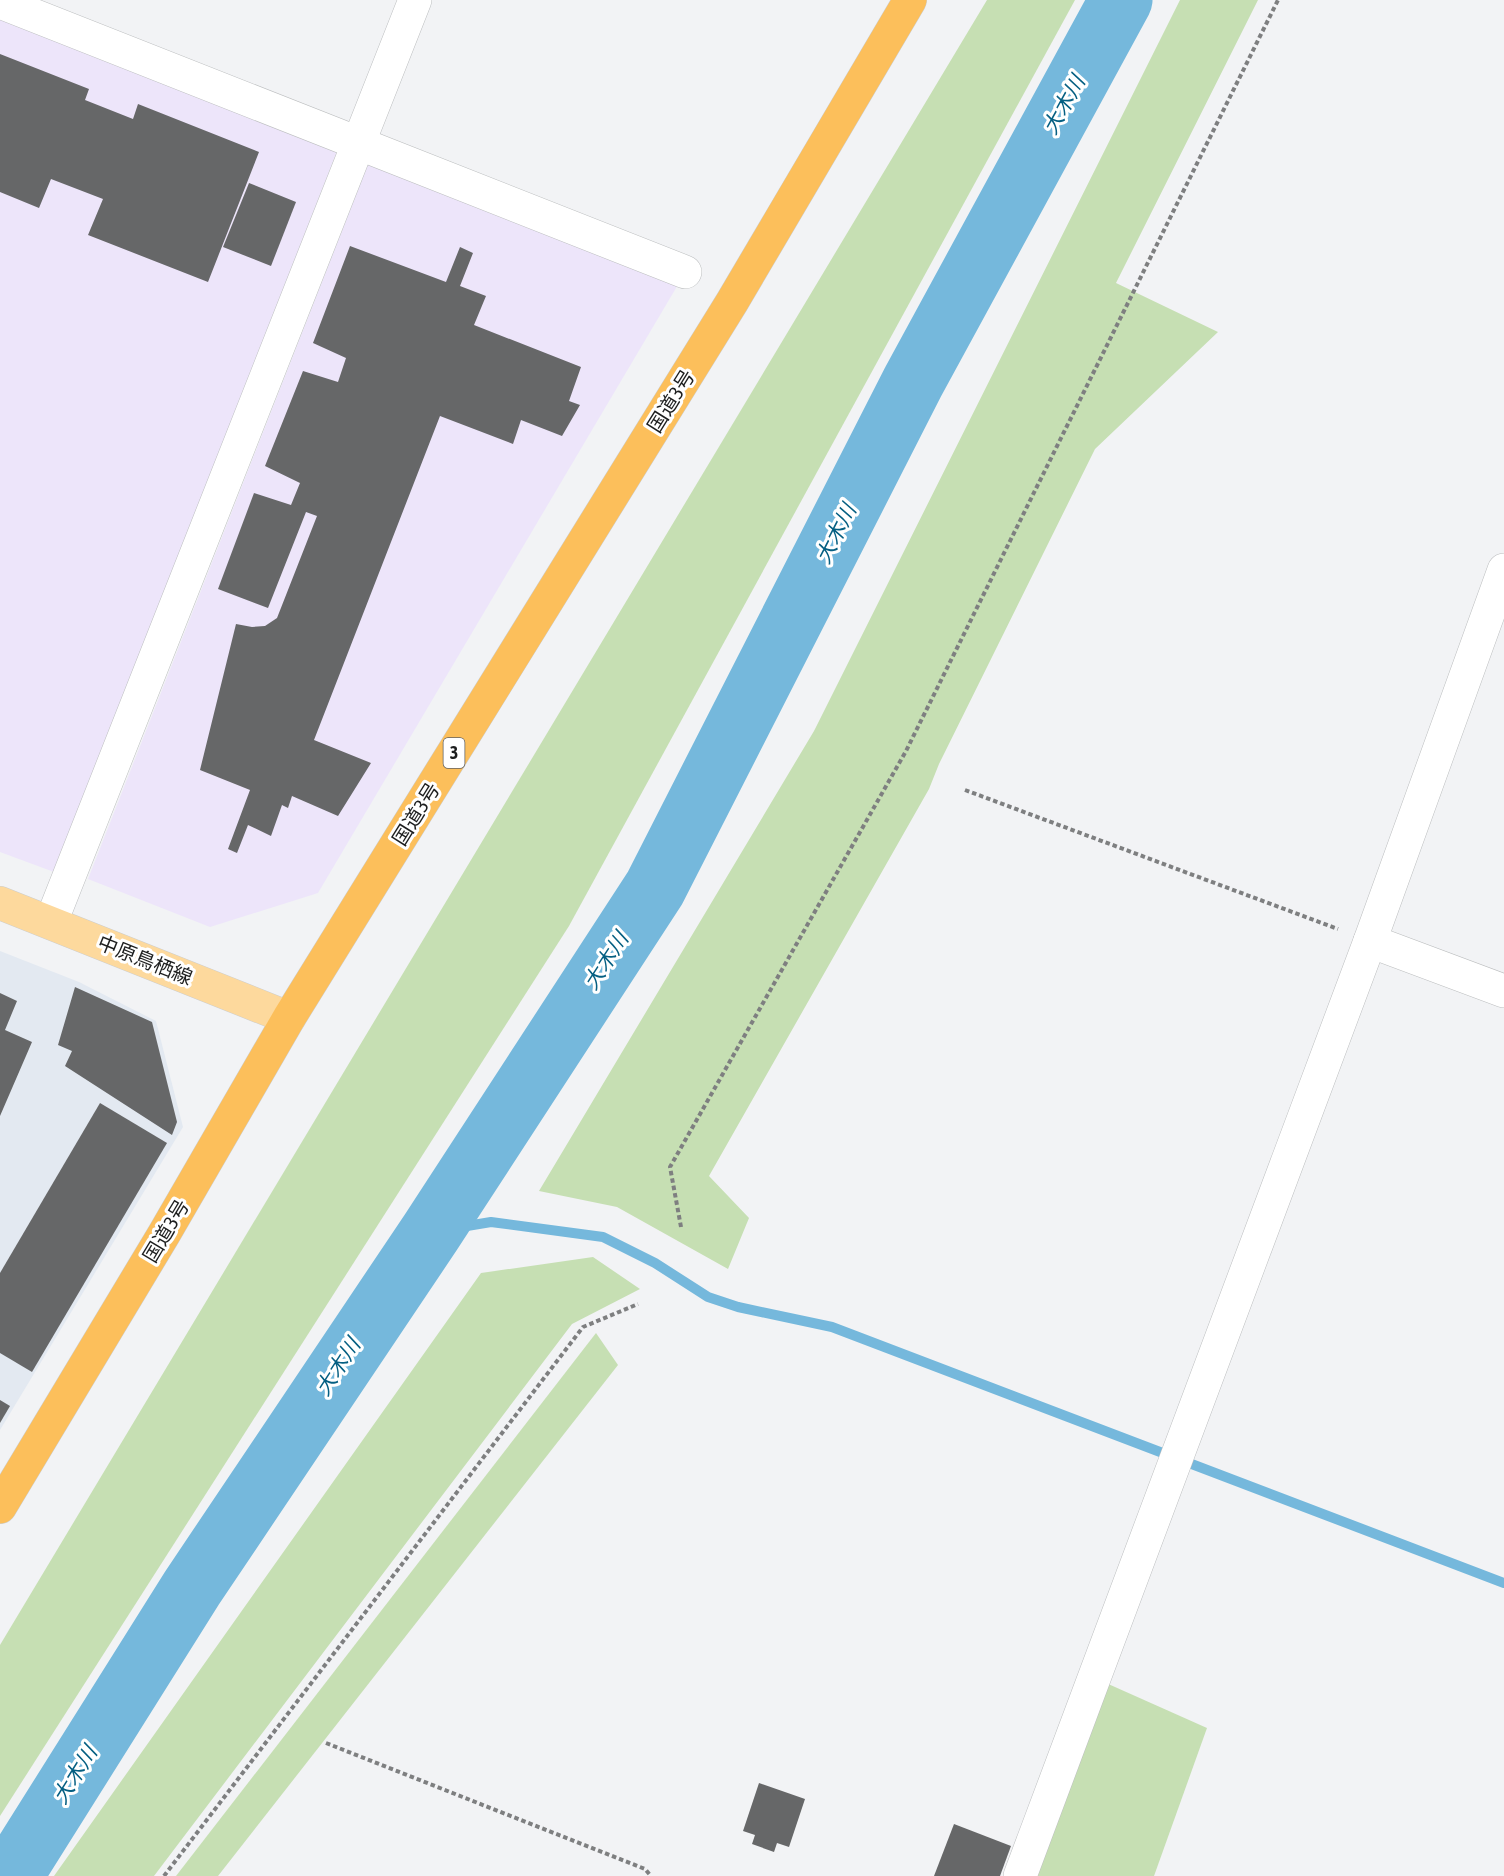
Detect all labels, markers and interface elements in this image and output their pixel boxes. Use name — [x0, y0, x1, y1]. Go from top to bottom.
water label: 大木川 — [1037, 69, 1090, 138]
street label: 国道3号 — [642, 365, 699, 436]
water label: 大木川 — [810, 498, 861, 567]
road number: 3 — [444, 738, 464, 768]
street label: 国道3号 — [387, 778, 444, 849]
water label: 大木川 — [578, 926, 633, 993]
street label: 中原鳥栖線 — [95, 930, 196, 989]
street label: 国道3号 — [138, 1195, 193, 1266]
water label: 大木川 — [310, 1332, 365, 1399]
water label: 大木川 — [47, 1740, 102, 1808]

